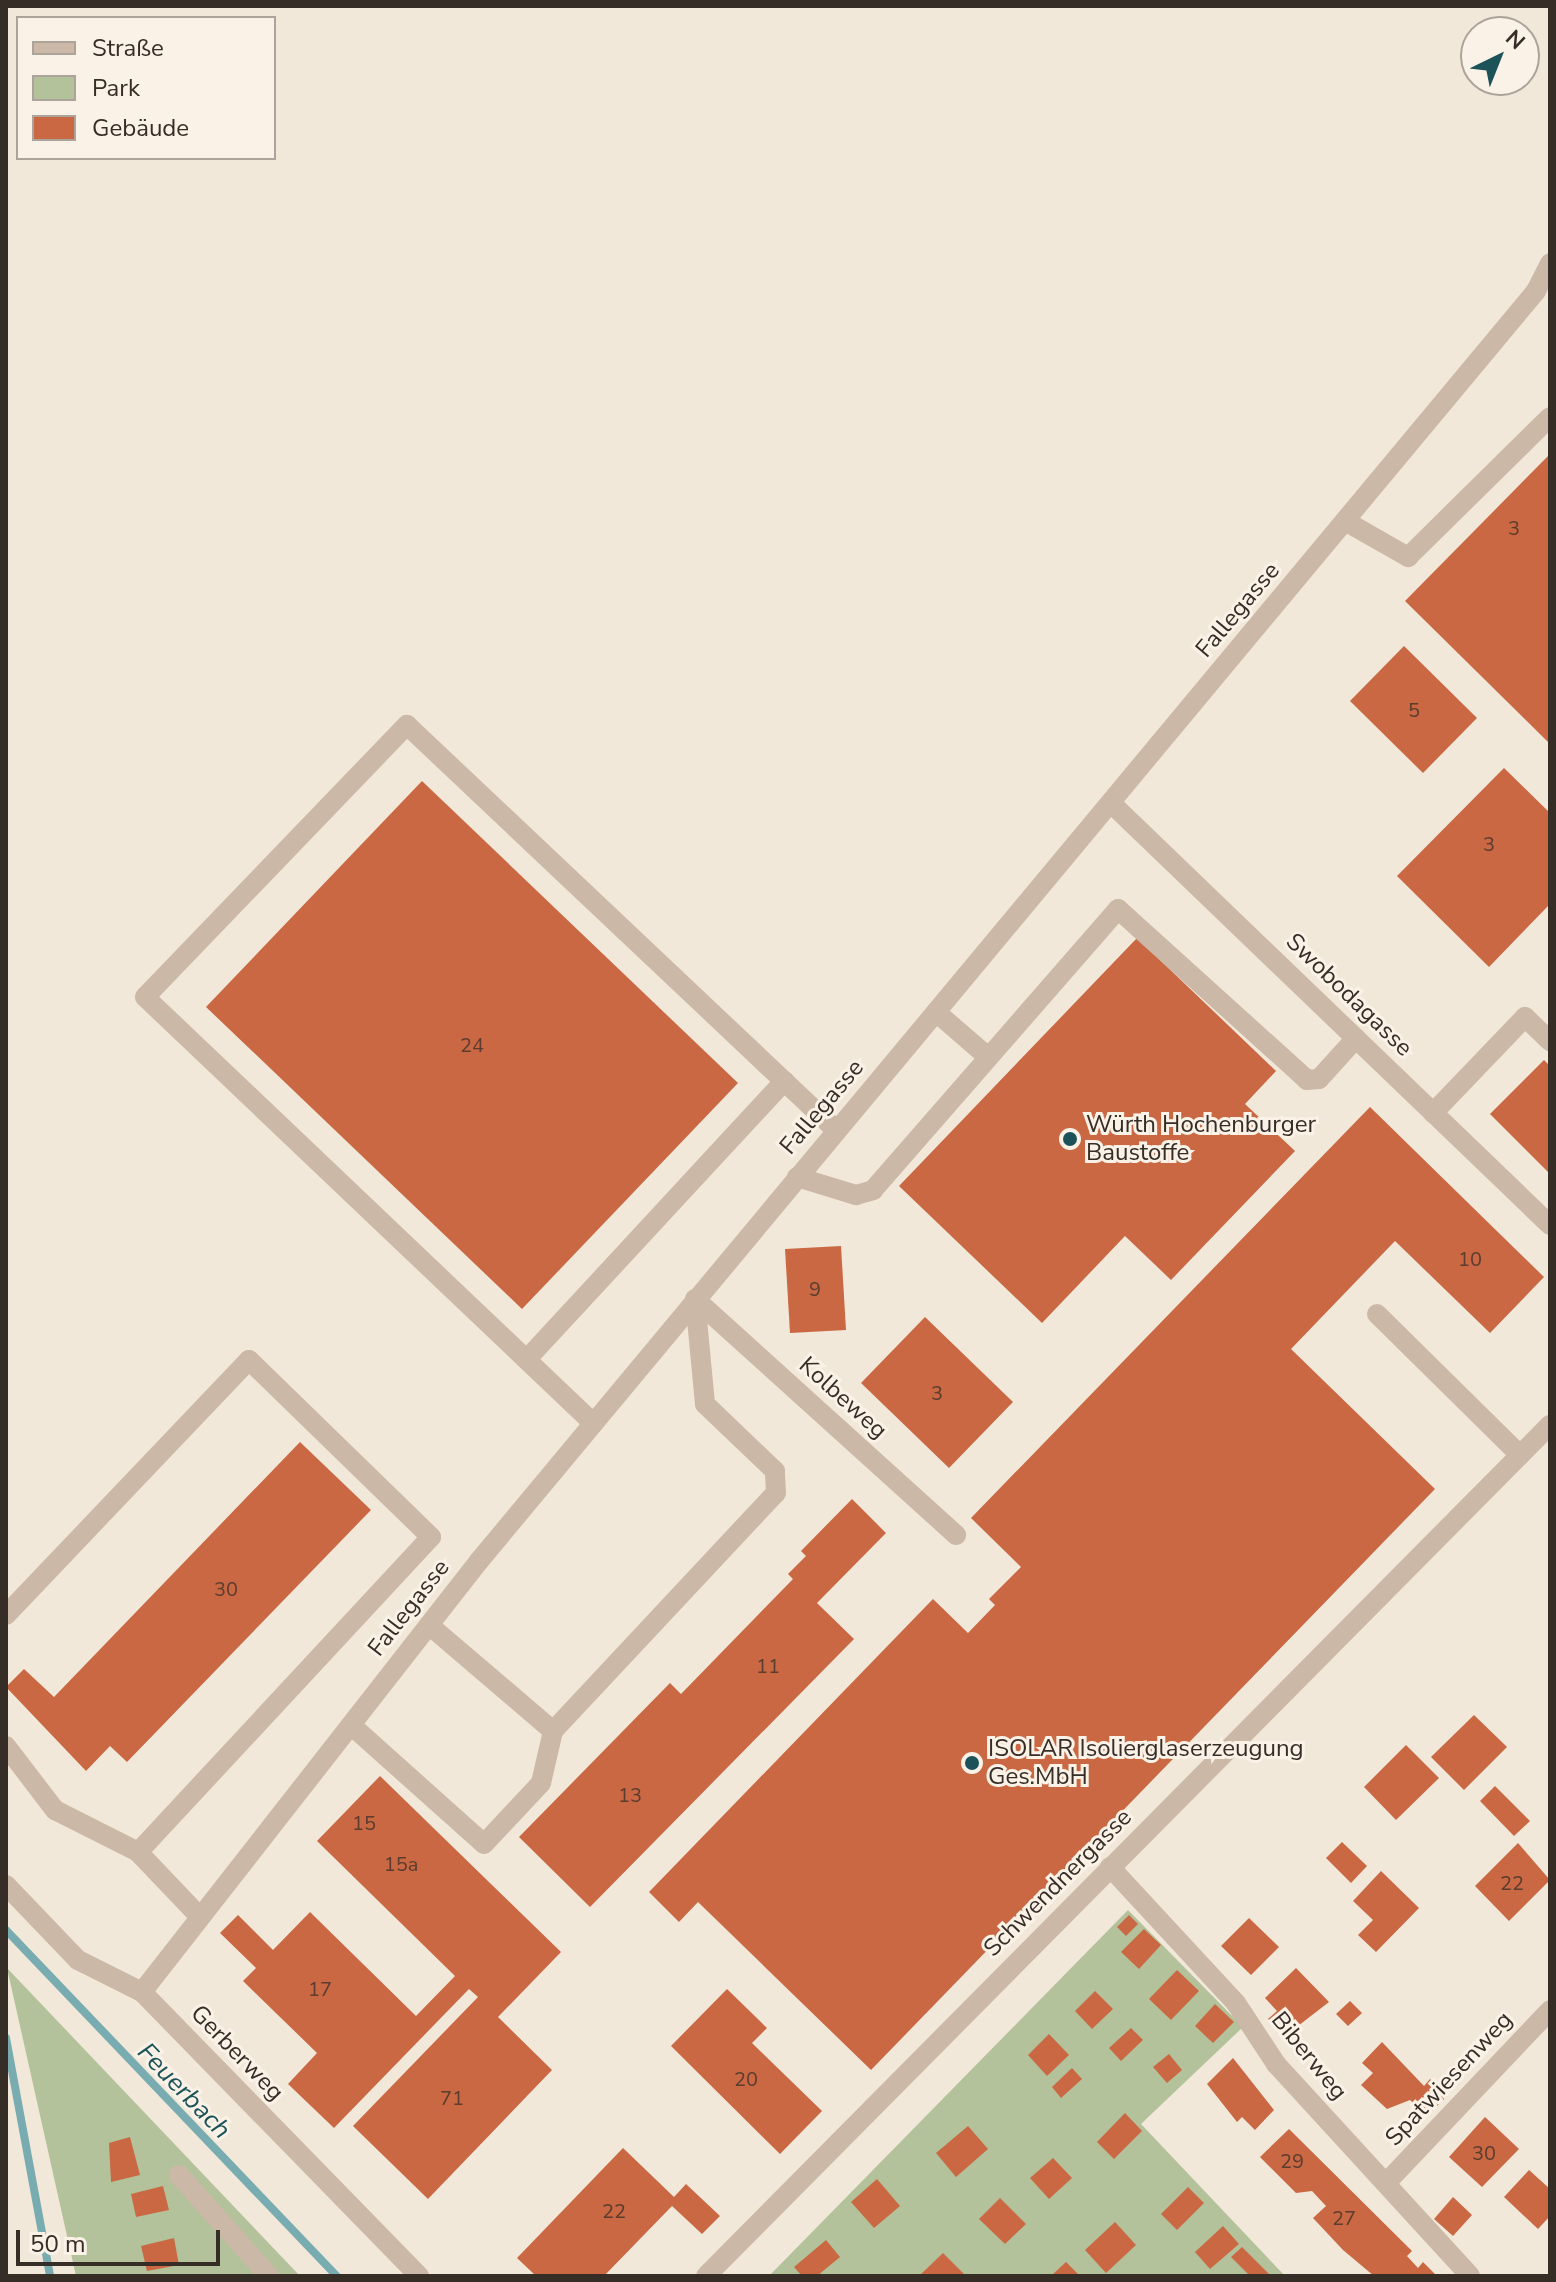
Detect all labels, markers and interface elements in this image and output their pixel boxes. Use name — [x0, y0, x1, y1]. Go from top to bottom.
legend — [16, 16, 276, 160]
north arrow — [1460, 16, 1540, 96]
text: N — [1499, 23, 1531, 56]
text: Straße — [92, 32, 164, 64]
text: Park — [92, 72, 140, 104]
text: Gebäude — [92, 112, 189, 144]
house number: 3 — [1508, 516, 1520, 540]
street label: Fallegasse — [1190, 557, 1286, 663]
house number: 5 — [1408, 698, 1420, 722]
house number: 3 — [1483, 832, 1495, 856]
street label: Swobodagasse — [1280, 927, 1418, 1063]
house number: 24 — [460, 1033, 484, 1057]
street label: Fallegasse — [774, 1054, 870, 1160]
place label: Würth Hochenburger Baustoffe — [1086, 1111, 1316, 1167]
marker: Würth Hochenburger Baustoffe — [1061, 1130, 1079, 1148]
house number: 10 — [1458, 1247, 1482, 1271]
house number: 9 — [809, 1277, 821, 1301]
street label: Kolbeweg — [793, 1351, 893, 1445]
house number: 3 — [931, 1381, 943, 1405]
street label: Fallegasse — [362, 1554, 456, 1662]
house number: 30 — [214, 1577, 238, 1601]
house number: 11 — [756, 1654, 780, 1678]
place label: ISOLAR Isolierglaserzeugung Ges.MbH — [988, 1735, 1304, 1791]
marker: ISOLAR Isolierglaserzeugung Ges.MbH — [963, 1754, 981, 1772]
house number: 13 — [618, 1783, 642, 1807]
street label: Schwendnergasse — [978, 1803, 1138, 1963]
house number: 15 — [352, 1811, 376, 1835]
house number: 15a — [384, 1852, 418, 1876]
house number: 22 — [1500, 1871, 1524, 1895]
house number: 17 — [308, 1977, 332, 2001]
street label: Gerberweg — [184, 1999, 290, 2107]
street label: Biberweg — [1265, 2006, 1353, 2106]
street label: Spatwiesenweg — [1379, 2006, 1519, 2152]
water label: Feuerbach — [131, 2037, 237, 2145]
house number: 20 — [734, 2067, 758, 2091]
house number: 71 — [440, 2086, 464, 2110]
house number: 30 — [1472, 2141, 1496, 2165]
house number: 29 — [1280, 2149, 1304, 2173]
house number: 22 — [602, 2199, 626, 2223]
house number: 27 — [1332, 2206, 1356, 2230]
scale bar — [20, 2214, 224, 2264]
text: 50 m — [30, 2228, 86, 2260]

